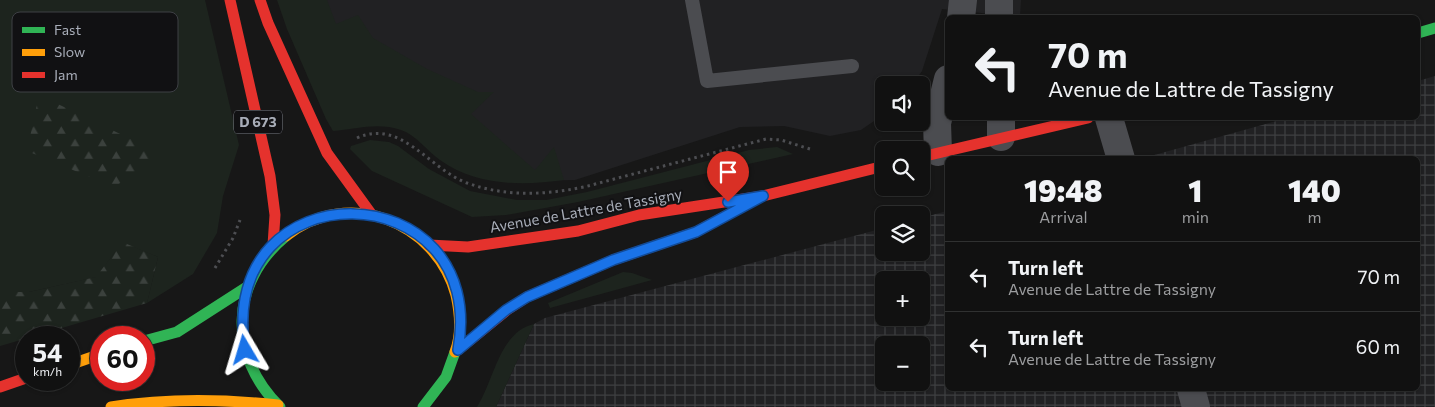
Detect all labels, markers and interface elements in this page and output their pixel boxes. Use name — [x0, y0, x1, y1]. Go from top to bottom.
legend — [12, 12, 178, 92]
text: Fast — [54, 21, 81, 38]
text: 70 m — [1048, 32, 1128, 75]
icon: left — [965, 35, 1030, 100]
text: Slow — [54, 43, 85, 60]
text: Jam — [54, 66, 78, 83]
text: Avenue de Lattre de Tassigny — [1048, 75, 1334, 102]
map controls — [875, 76, 930, 391]
button: sound — [875, 76, 930, 131]
road number: D 673 — [234, 110, 282, 134]
button: search — [875, 141, 930, 196]
pin — [707, 151, 749, 202]
icon: arrive — [714, 158, 742, 186]
text: 19:48 — [1024, 171, 1103, 208]
text: 1 — [1188, 171, 1202, 208]
text: 140 — [1288, 171, 1341, 208]
street label: Avenue de Lattre de Tassigny — [488, 184, 684, 236]
button: layers — [875, 206, 930, 261]
text: Arrival — [1039, 207, 1088, 226]
text: min — [1182, 207, 1209, 226]
text: m — [1307, 207, 1321, 226]
text: Turn left — [1008, 256, 1083, 279]
icon: left — [965, 263, 993, 291]
text: 70 m — [1357, 265, 1400, 288]
button: + — [875, 271, 930, 326]
text: Avenue de Lattre de Tassigny — [1008, 279, 1216, 298]
position arrow — [218, 323, 270, 375]
speed limit sign: 60 — [90, 326, 155, 391]
text: Turn left — [1008, 326, 1083, 349]
icon: left — [965, 333, 993, 361]
text: 60 m — [1356, 335, 1400, 358]
button: − — [875, 336, 930, 391]
text: 54 — [33, 337, 62, 367]
text: Avenue de Lattre de Tassigny — [1008, 349, 1216, 368]
text: km/h — [33, 364, 62, 378]

